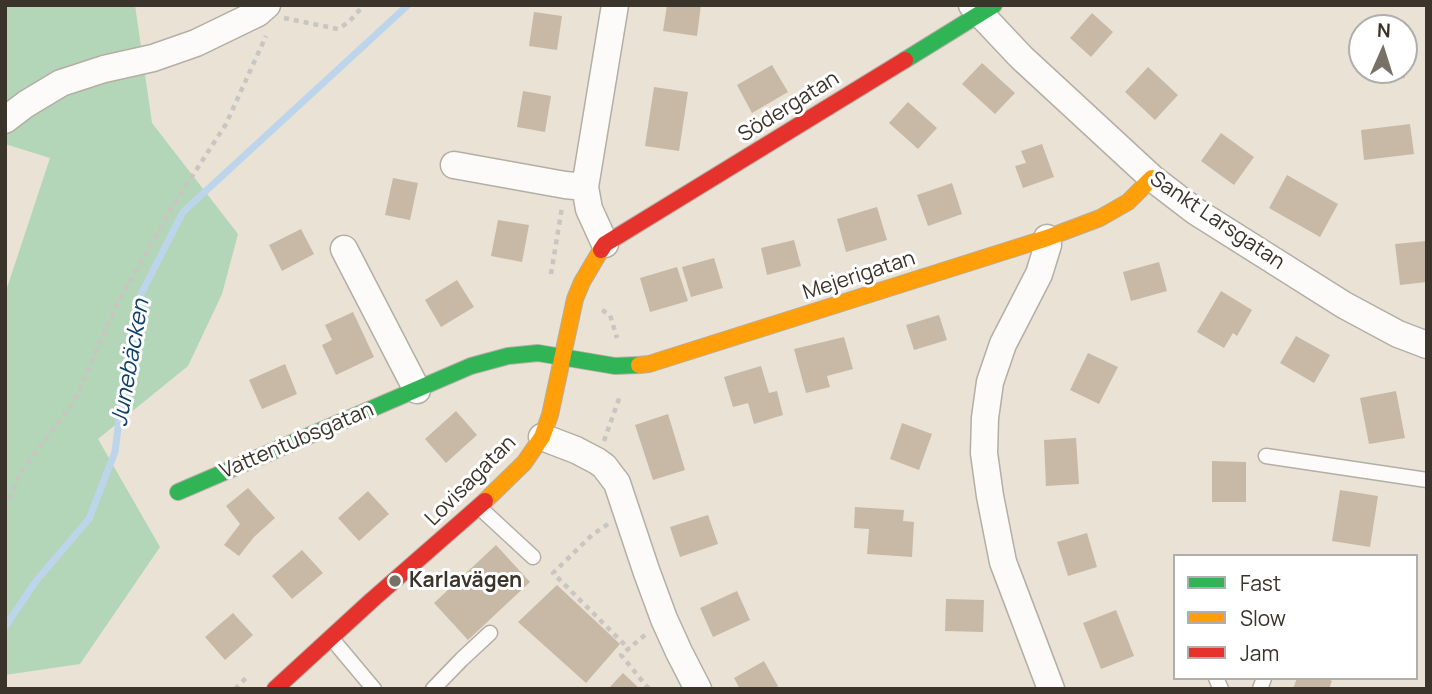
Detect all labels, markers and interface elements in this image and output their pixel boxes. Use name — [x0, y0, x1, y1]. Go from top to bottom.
north arrow — [1348, 14, 1418, 84]
text: N — [1376, 17, 1391, 43]
street label: Södergatan — [734, 66, 844, 148]
street label: Sankt Larsgatan — [1145, 167, 1289, 275]
street label: Mejerigatan — [800, 246, 918, 306]
water label: Junebäcken — [106, 297, 156, 429]
street label: Vattentubsgatan — [216, 397, 378, 485]
street label: Lovisagatan — [421, 431, 521, 531]
legend — [1173, 554, 1418, 680]
place label: Karlavägen — [409, 568, 522, 594]
text: Fast — [1240, 569, 1281, 597]
marker: Karlavägen — [387, 573, 403, 589]
text: Slow — [1240, 604, 1286, 632]
text: Jam — [1240, 639, 1279, 667]

